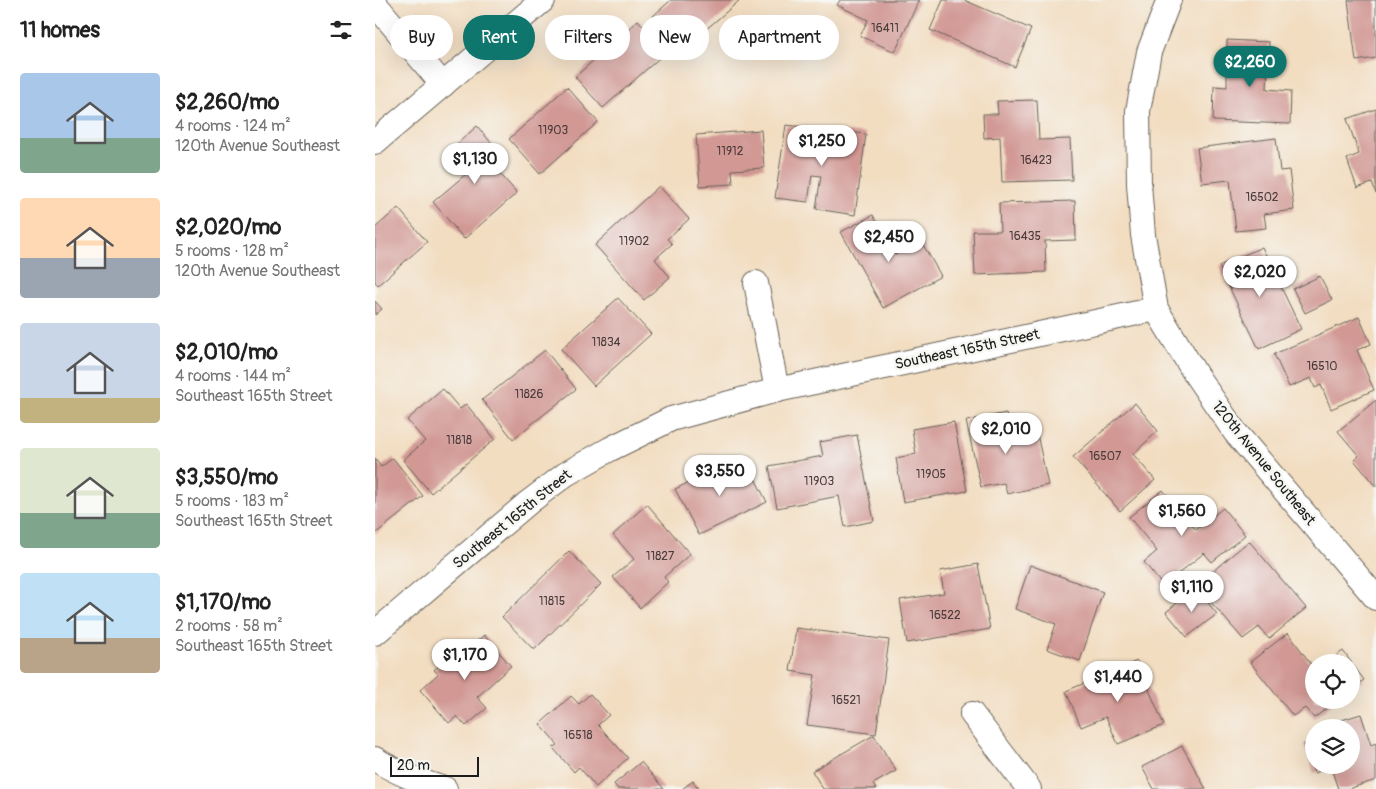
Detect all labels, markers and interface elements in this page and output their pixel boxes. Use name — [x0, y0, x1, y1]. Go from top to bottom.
chip: Buy — [390, 15, 453, 60]
chip: Rent — [463, 15, 535, 60]
chip: Filters — [545, 15, 630, 60]
chip: New — [640, 15, 709, 60]
chip: Apartment — [719, 15, 839, 60]
icon: filters — [327, 16, 355, 44]
text: 11 homes — [20, 17, 100, 44]
house number: 16411 — [871, 21, 899, 36]
pin: $2,260 — [1209, 46, 1291, 88]
text: $2,260 — [1225, 52, 1275, 72]
text: $2,260/mo — [175, 89, 279, 116]
icon: home — [60, 93, 120, 153]
text: 4 rooms · 124 m² — [175, 116, 291, 136]
house number: 11903 — [538, 123, 569, 138]
pin: $1,250 — [781, 124, 863, 167]
text: $1,250 — [798, 131, 846, 151]
text: 120th Avenue Southeast — [175, 136, 340, 156]
pin: $1,130 — [434, 142, 516, 185]
house number: 11912 — [717, 144, 744, 159]
text: $1,130 — [452, 149, 498, 169]
house number: 16423 — [1020, 153, 1052, 168]
house number: 16502 — [1245, 190, 1279, 205]
text: $2,020/mo — [175, 214, 281, 241]
icon: home — [60, 218, 120, 278]
pin: $2,450 — [848, 220, 930, 263]
text: $2,450 — [864, 227, 914, 247]
house number: 16435 — [1009, 229, 1041, 244]
house number: 11902 — [619, 234, 650, 249]
text: 5 rooms · 128 m² — [175, 241, 289, 261]
pin: $2,020 — [1219, 256, 1301, 298]
text: 120th Avenue Southeast — [175, 261, 340, 281]
text: $2,020 — [1234, 262, 1286, 282]
street label: Southeast 165th Street — [893, 325, 1042, 374]
house number: 11834 — [591, 335, 621, 350]
text: $2,010/mo — [175, 339, 278, 366]
icon: home — [60, 343, 120, 403]
house number: 16510 — [1306, 359, 1338, 374]
text: 4 rooms · 144 m² — [175, 366, 291, 386]
text: Southeast 165th Street — [175, 386, 332, 406]
house number: 11826 — [514, 387, 544, 402]
street label: 120th Avenue Southeast — [1208, 397, 1320, 530]
pin: $2,010 — [965, 412, 1047, 455]
text: $2,010 — [981, 419, 1031, 439]
house number: 11818 — [446, 433, 472, 448]
house number: 16507 — [1089, 449, 1122, 464]
pin: $3,550 — [679, 454, 761, 497]
text: $3,550 — [695, 461, 745, 481]
text: $3,550/mo — [175, 464, 278, 491]
street label: Southeast 165th Street — [449, 465, 576, 573]
house number: 11905 — [916, 467, 946, 482]
icon: home — [60, 468, 120, 528]
house number: 11903 — [804, 474, 835, 489]
text: 5 rooms · 183 m² — [175, 491, 289, 511]
pin: $1,560 — [1141, 494, 1223, 537]
text: $1,560 — [1158, 501, 1206, 521]
text: Southeast 165th Street — [175, 511, 332, 531]
house number: 11827 — [646, 549, 675, 564]
pin: $1,110 — [1151, 570, 1233, 613]
text: $1,110 — [1171, 577, 1213, 597]
text: $1,170/mo — [175, 589, 271, 616]
icon: home — [60, 593, 120, 653]
house number: 11815 — [539, 594, 565, 609]
house number: 16522 — [929, 608, 961, 623]
text: 2 rooms · 58 m² — [175, 616, 283, 636]
text: Southeast 165th Street — [175, 636, 332, 656]
pin: $1,170 — [424, 638, 506, 681]
text: $1,170 — [443, 645, 487, 665]
map controls — [1305, 654, 1360, 774]
button: locate — [1305, 654, 1360, 709]
pin: $1,440 — [1077, 660, 1159, 703]
text: $1,440 — [1094, 667, 1142, 687]
house number: 16521 — [831, 693, 861, 708]
button: layers — [1305, 719, 1360, 774]
house number: 16518 — [564, 728, 592, 743]
scale bar — [390, 754, 479, 777]
text: 20 m — [397, 757, 430, 774]

